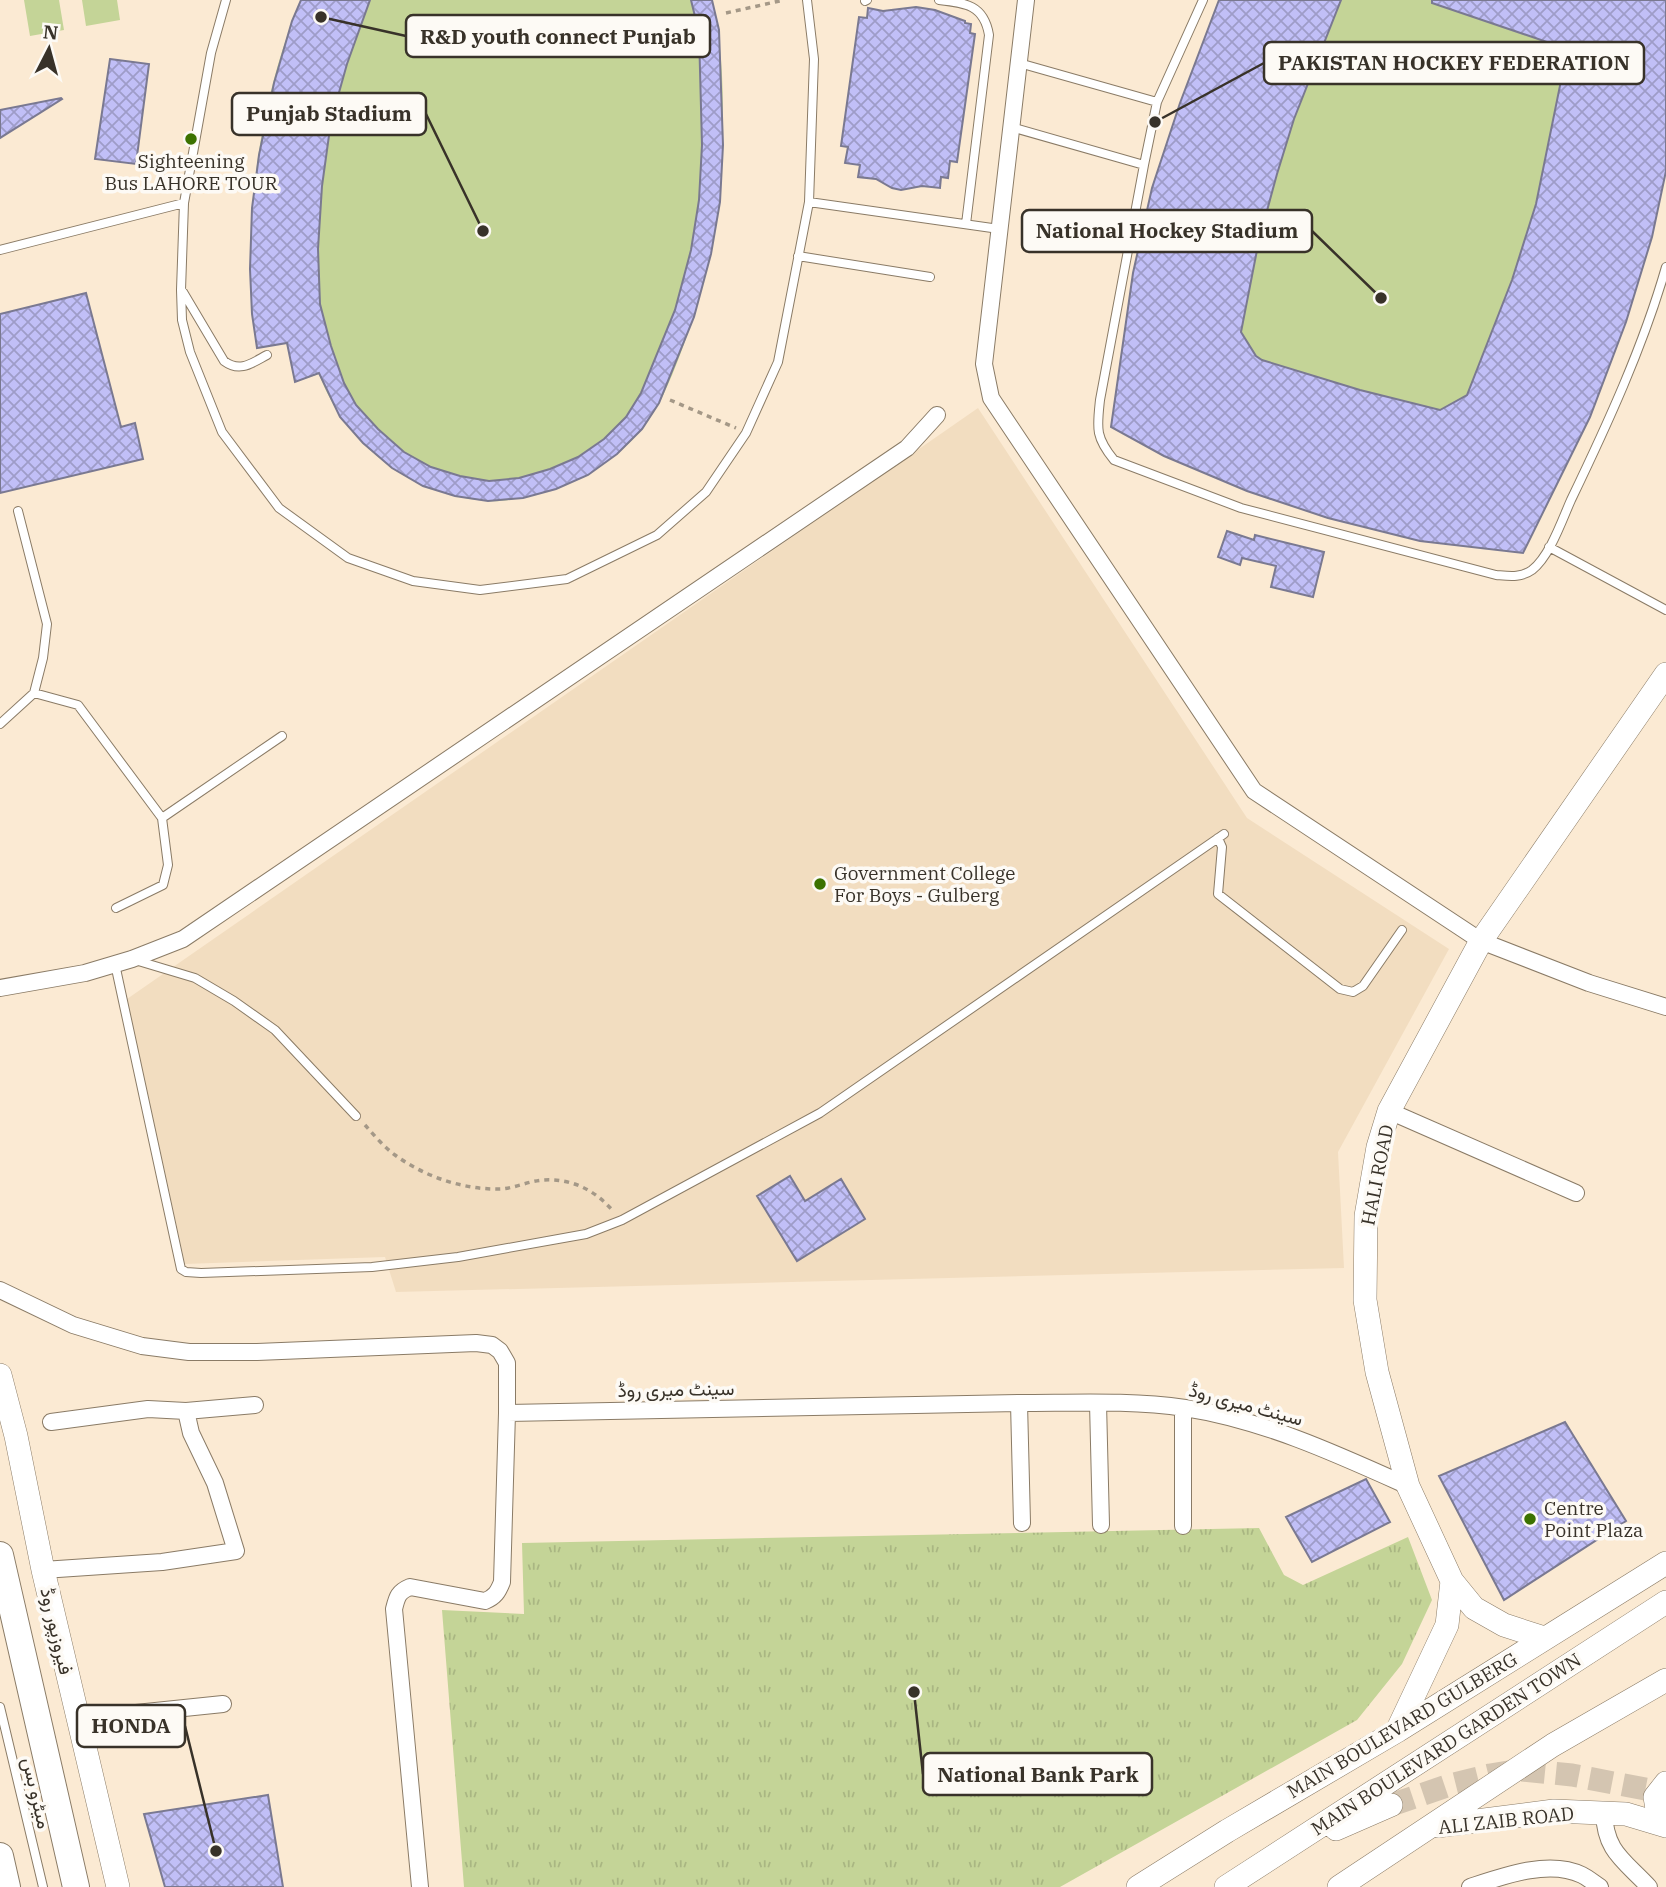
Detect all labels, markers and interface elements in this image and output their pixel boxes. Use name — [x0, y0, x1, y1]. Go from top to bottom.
north arrow — [14, 14, 84, 84]
callout: R&D youth connect Punjab — [406, 15, 710, 57]
text: N — [42, 19, 60, 45]
text: R&D youth connect Punjab — [420, 22, 696, 50]
callout: PAKISTAN HOCKEY FEDERATION — [1264, 42, 1644, 84]
text: PAKISTAN HOCKEY FEDERATION — [1278, 48, 1630, 76]
callout: Punjab Stadium — [232, 93, 426, 135]
text: Punjab Stadium — [246, 99, 412, 127]
marker: Sighteening Bus LAHORE TOUR — [183, 131, 199, 147]
place label: Sighteening Bus LAHORE TOUR — [105, 149, 278, 195]
callout: National Hockey Stadium — [1022, 210, 1312, 252]
text: National Hockey Stadium — [1036, 216, 1298, 244]
place label: Government College For Boys - Gulberg — [834, 861, 1015, 907]
marker: Government College For Boys - Gulberg — [812, 876, 828, 892]
street label: HALI ROAD — [1355, 1122, 1399, 1228]
street label: سینٹ میری روڈ — [617, 1376, 735, 1402]
street label: سینٹ میری روڈ — [1186, 1377, 1306, 1431]
place label: Centre Point Plaza — [1544, 1496, 1643, 1542]
marker: Centre Point Plaza — [1522, 1511, 1538, 1527]
street label: فیروزپور روڈ — [33, 1585, 79, 1677]
street label: MAIN BOULEVARD GULBERG — [1283, 1647, 1521, 1803]
street label: MAIN BOULEVARD GARDEN TOWN — [1307, 1648, 1585, 1840]
callout: HONDA — [77, 1705, 185, 1747]
text: HONDA — [91, 1711, 171, 1739]
callout: National Bank Park — [923, 1753, 1152, 1795]
street label: میٹرو بس — [17, 1755, 57, 1831]
text: National Bank Park — [937, 1760, 1139, 1788]
street label: ALI ZAIB ROAD — [1437, 1801, 1575, 1839]

